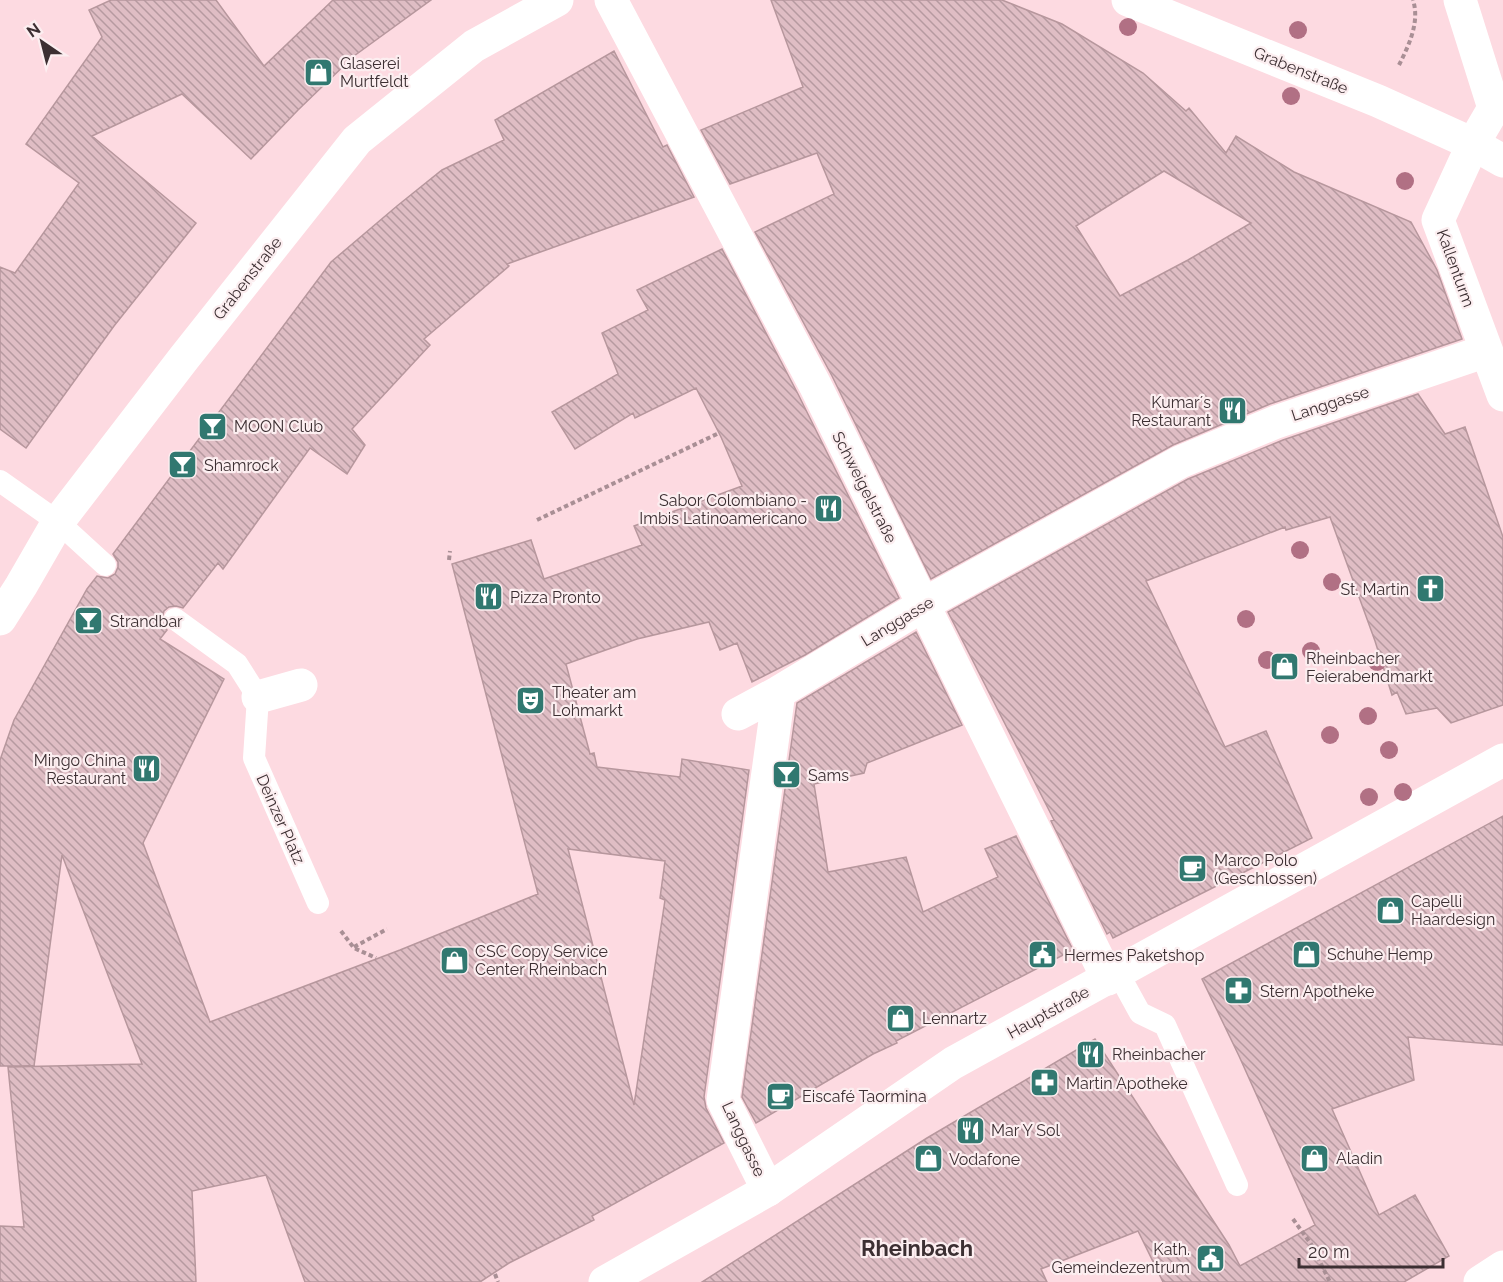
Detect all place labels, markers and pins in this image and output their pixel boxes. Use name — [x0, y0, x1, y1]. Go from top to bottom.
place label: Glaserei Murtfeldt — [340, 54, 409, 91]
shop icon: Glaserei Murtfeldt — [303, 56, 335, 88]
place label: Kumar´s Restaurant — [1131, 393, 1212, 430]
restaurant icon: Kumar´s Restaurant — [1216, 395, 1248, 427]
bar icon: MOON Club — [197, 410, 229, 442]
place label: MOON Club — [234, 417, 323, 436]
bar icon: Shamrock — [167, 449, 199, 481]
place label: Shamrock — [204, 456, 279, 475]
place label: Sabor Colombiano - Imbis Latinoamericano — [639, 491, 807, 528]
restaurant icon: Sabor Colombiano - Imbis Latinoamericano — [812, 493, 844, 525]
church icon: St. Martin — [1414, 573, 1446, 605]
place label: St. Martin — [1341, 580, 1409, 599]
restaurant icon: Pizza Pronto — [473, 581, 505, 613]
place label: Pizza Pronto — [510, 588, 601, 607]
bar icon: Strandbar — [73, 605, 105, 637]
place label: Strandbar — [110, 612, 183, 631]
place label: Rheinbacher Feierabendmarkt — [1306, 649, 1434, 686]
shop icon: Rheinbacher Feierabendmarkt — [1269, 651, 1301, 683]
place label: Theater am Lohmarkt — [552, 683, 637, 720]
theatre icon: Theater am Lohmarkt — [515, 685, 547, 717]
place label: Mingo China Restaurant — [34, 751, 127, 788]
restaurant icon: Mingo China Restaurant — [131, 753, 163, 785]
bar icon: Sams — [771, 759, 803, 791]
place label: Sams — [808, 766, 849, 785]
place label: Marco Polo (Geschlossen) — [1214, 851, 1317, 888]
cafe icon: Marco Polo (Geschlossen) — [1177, 853, 1209, 885]
place label: Capelli Haardesign — [1411, 892, 1495, 929]
shop icon: Capelli Haardesign — [1374, 894, 1406, 926]
shop icon: Schuhe Hemp — [1290, 938, 1322, 970]
public building icon: Hermes Paketshop — [1027, 939, 1059, 971]
place label: CSC Copy Service Center Rheinbach — [475, 942, 608, 979]
shop icon: CSC Copy Service Center Rheinbach — [438, 944, 470, 976]
place label: Schuhe Hemp — [1327, 945, 1433, 964]
place label: Hermes Paketshop — [1064, 946, 1204, 965]
pharmacy icon: Stern Apotheke — [1223, 975, 1255, 1007]
place label: Stern Apotheke — [1260, 982, 1374, 1001]
shop icon: Lennartz — [885, 1002, 917, 1034]
place label: Lennartz — [922, 1009, 987, 1028]
restaurant icon: Rheinbacher — [1075, 1038, 1107, 1070]
place label: Rheinbacher — [1112, 1045, 1206, 1064]
pharmacy icon: Martin Apotheke — [1029, 1067, 1061, 1099]
place label: Martin Apotheke — [1066, 1074, 1188, 1093]
cafe icon: Eiscafé Taormina — [765, 1080, 797, 1112]
place label: Eiscafé Taormina — [802, 1087, 927, 1106]
restaurant icon: Mar Y Sol — [954, 1114, 986, 1146]
place label: Mar Y Sol — [991, 1121, 1061, 1140]
shop icon: Aladin — [1299, 1142, 1331, 1174]
shop icon: Vodafone — [912, 1143, 944, 1175]
place label: Aladin — [1336, 1149, 1383, 1168]
place label: Vodafone — [949, 1150, 1020, 1169]
place label: Kath. Gemeindezentrum — [1051, 1240, 1190, 1277]
public building icon: Kath. Gemeindezentrum — [1195, 1242, 1227, 1274]

